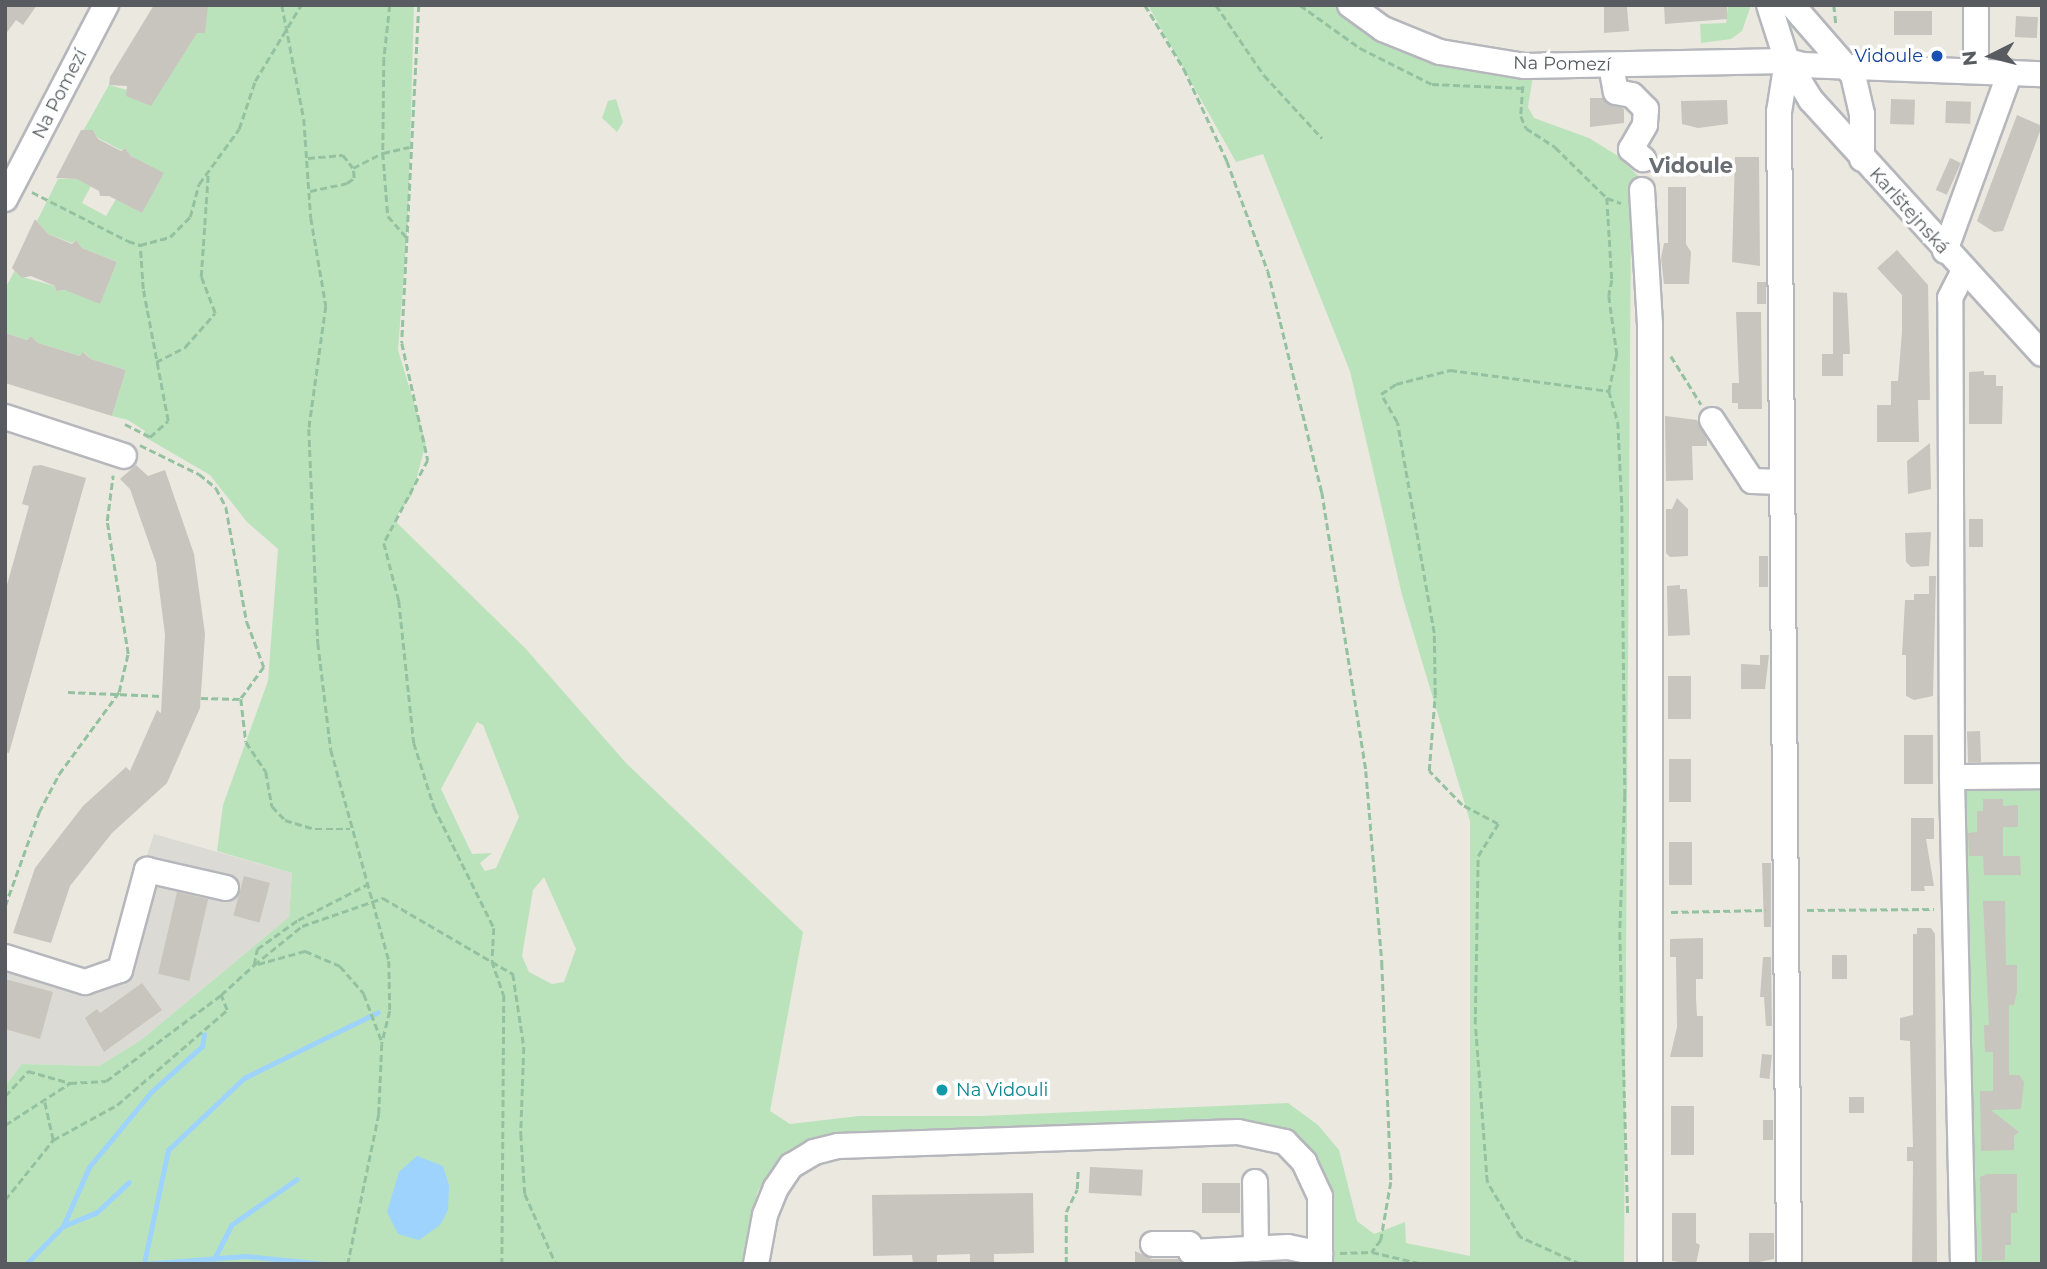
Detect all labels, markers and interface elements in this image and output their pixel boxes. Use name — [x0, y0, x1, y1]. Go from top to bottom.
north arrow — [1956, 21, 2026, 91]
street label: Na Pomezí — [28, 45, 92, 143]
place label: Vidoule — [1855, 45, 1923, 67]
marker: Vidoule — [1929, 48, 1945, 64]
text: N — [1957, 49, 1982, 67]
street label: Na Pomezí — [1513, 52, 1611, 76]
district label: Vidoule — [1649, 153, 1733, 179]
street label: Karlštejnská — [1865, 163, 1953, 259]
place label: Na Vidouli — [956, 1079, 1048, 1101]
marker: Na Vidouli — [934, 1082, 950, 1098]

